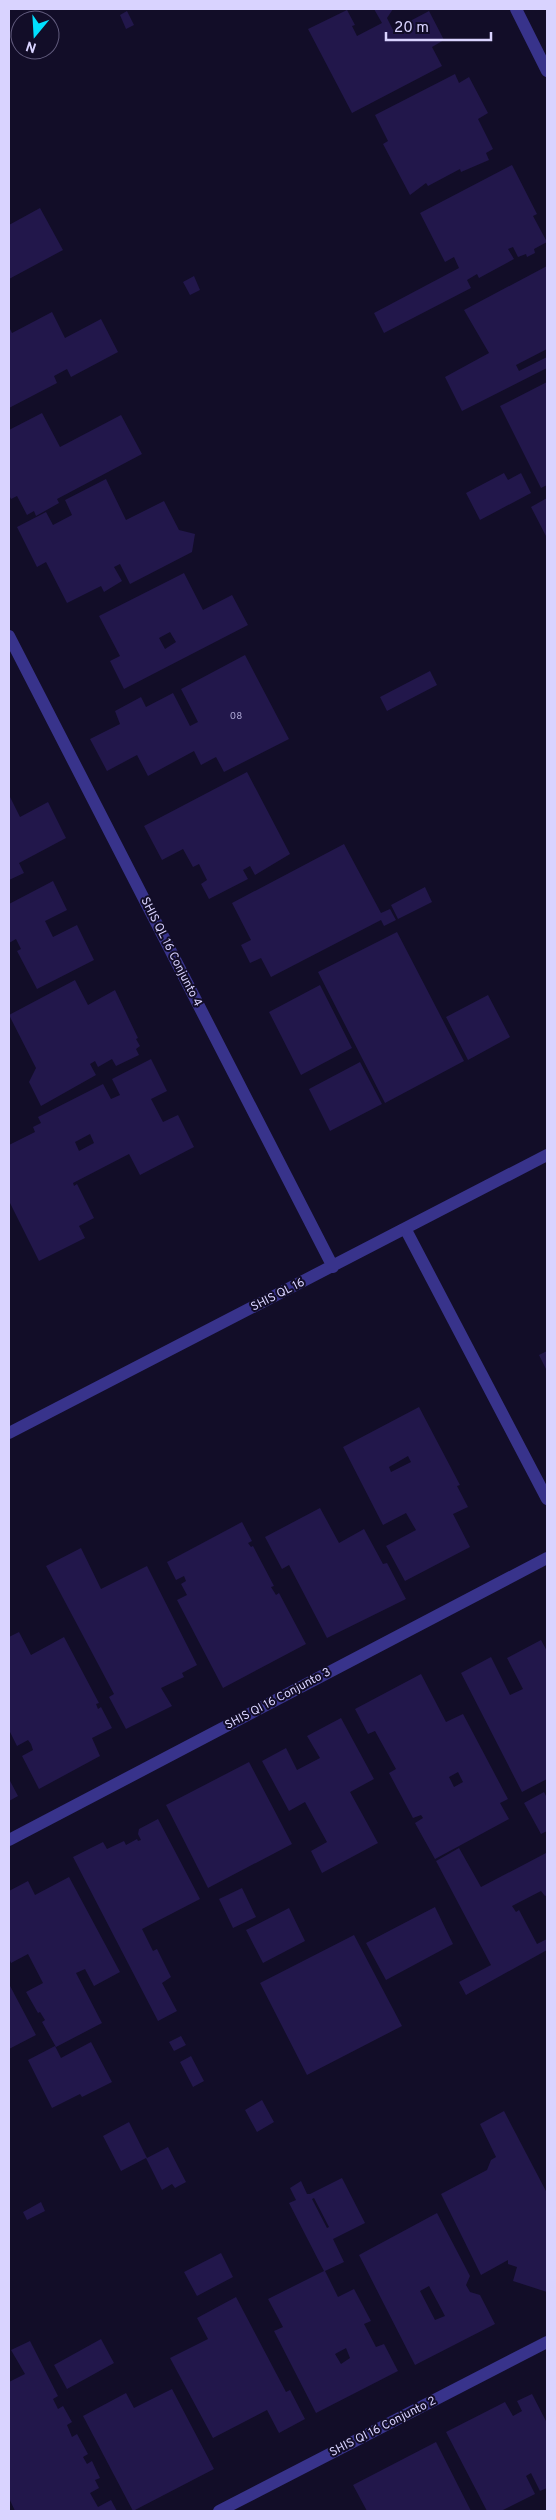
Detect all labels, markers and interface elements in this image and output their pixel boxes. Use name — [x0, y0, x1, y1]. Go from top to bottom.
north arrow — [10, 10, 60, 60]
scale bar — [386, 10, 491, 42]
text: 20 m — [394, 19, 429, 38]
text: N — [24, 36, 39, 56]
house number: 08 — [230, 710, 242, 723]
street label: SHIS QL 16 Conjunto 4 — [136, 895, 206, 1009]
street label: SHIS QL 16 — [248, 1275, 308, 1315]
street label: SHIS QI 16 Conjunto 3 — [222, 1664, 334, 1734]
street label: SHIS QI 16 Conjunto 2 — [327, 2393, 439, 2461]

